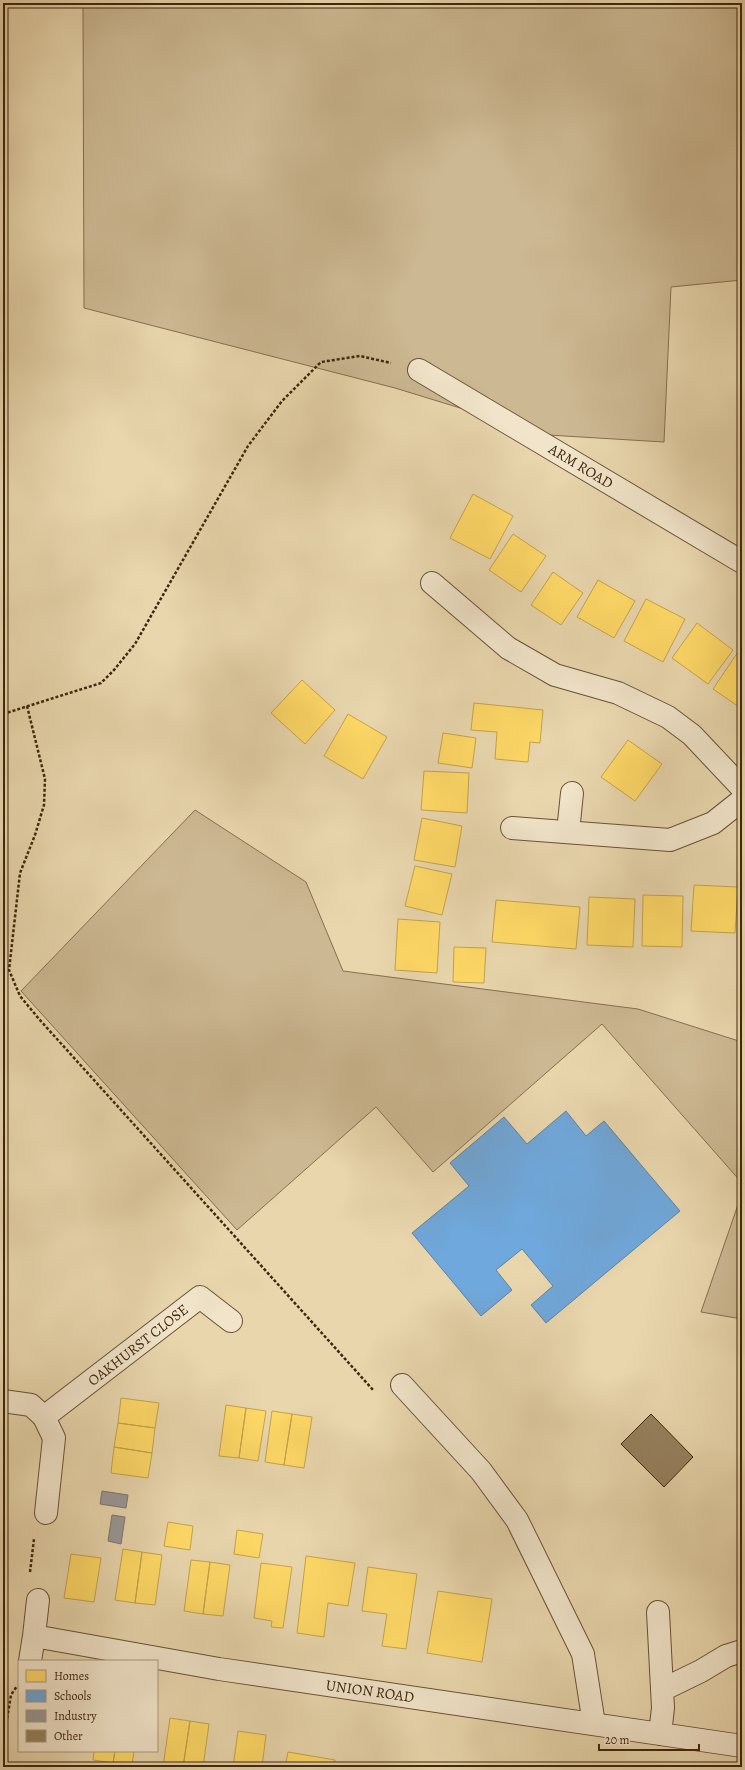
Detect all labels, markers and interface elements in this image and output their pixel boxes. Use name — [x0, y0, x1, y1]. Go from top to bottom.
street label: ARM ROAD — [544, 438, 617, 493]
street label: OAKHURST CLOSE — [84, 1299, 192, 1391]
legend — [18, 1660, 158, 1752]
text: Homes — [54, 1668, 89, 1684]
street label: UNION ROAD — [324, 1675, 416, 1707]
text: Schools — [54, 1688, 91, 1704]
text: Industry — [54, 1708, 97, 1724]
scale bar — [599, 1726, 699, 1752]
text: Other — [54, 1728, 83, 1744]
text: 20 m — [605, 1732, 629, 1748]

